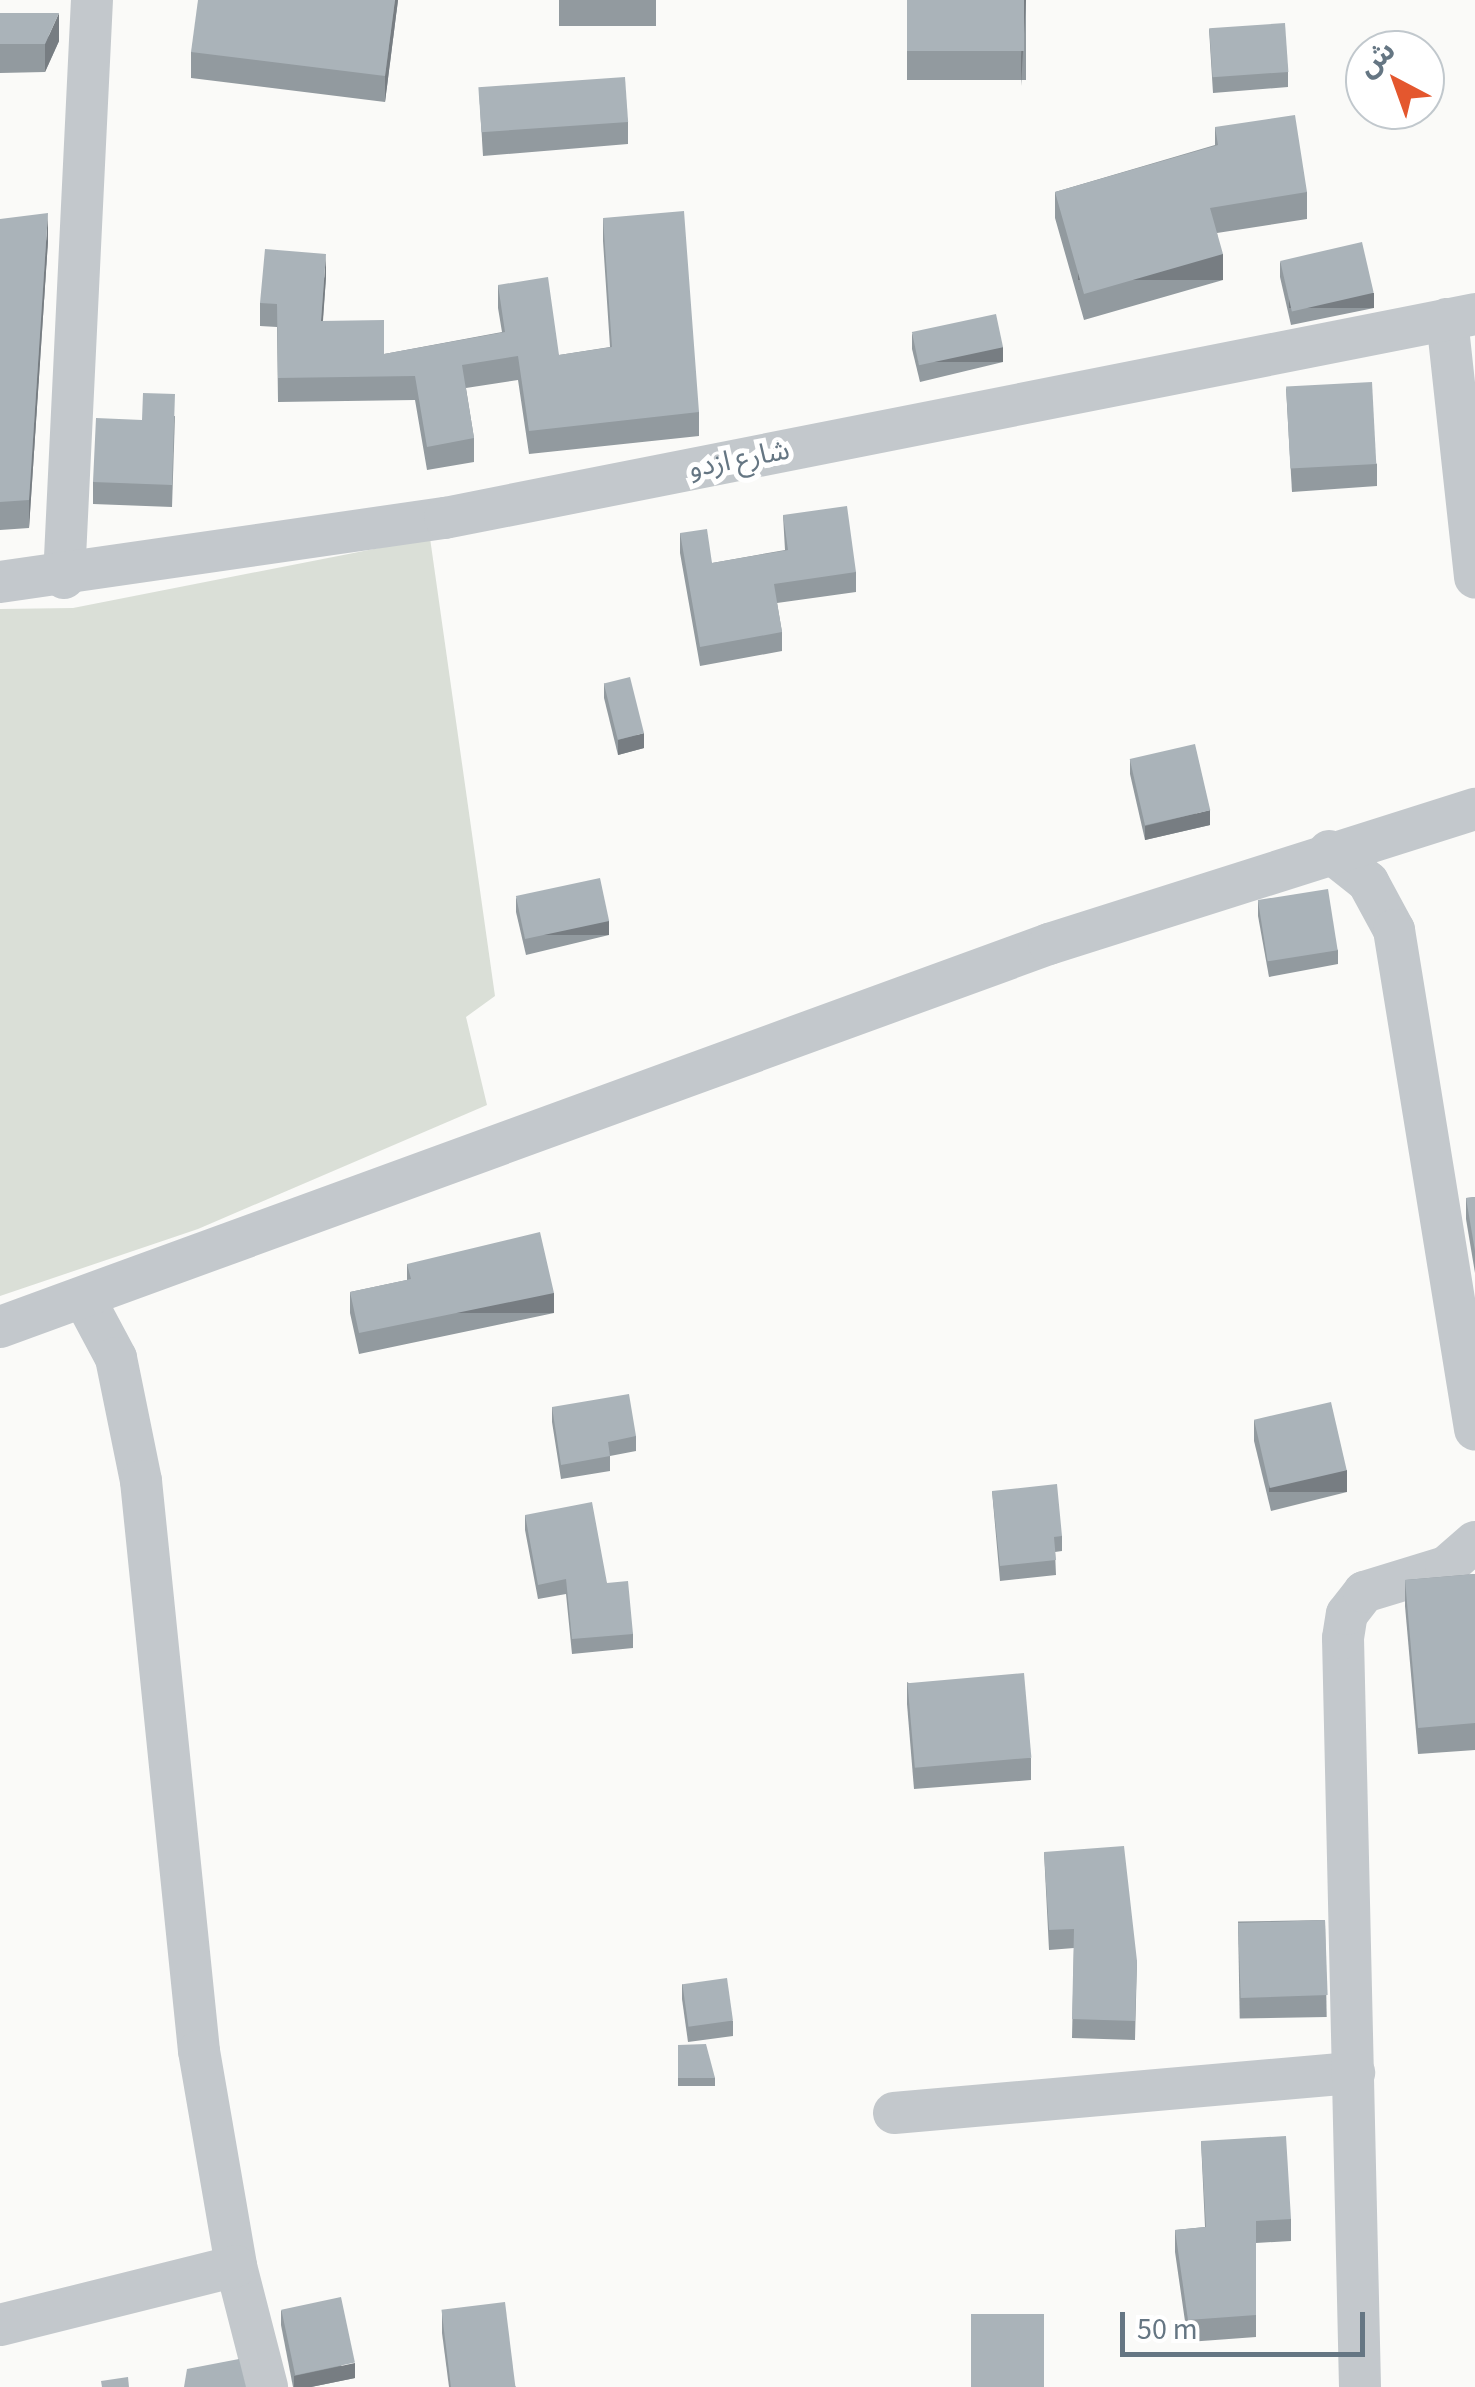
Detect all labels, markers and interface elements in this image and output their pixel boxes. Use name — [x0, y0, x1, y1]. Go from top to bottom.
north arrow — [1345, 30, 1445, 130]
text: ش — [1349, 31, 1404, 87]
street label: شارع ازدو — [686, 433, 792, 485]
scale bar — [1125, 2292, 1370, 2354]
text: 50 m — [1137, 2308, 1198, 2351]

